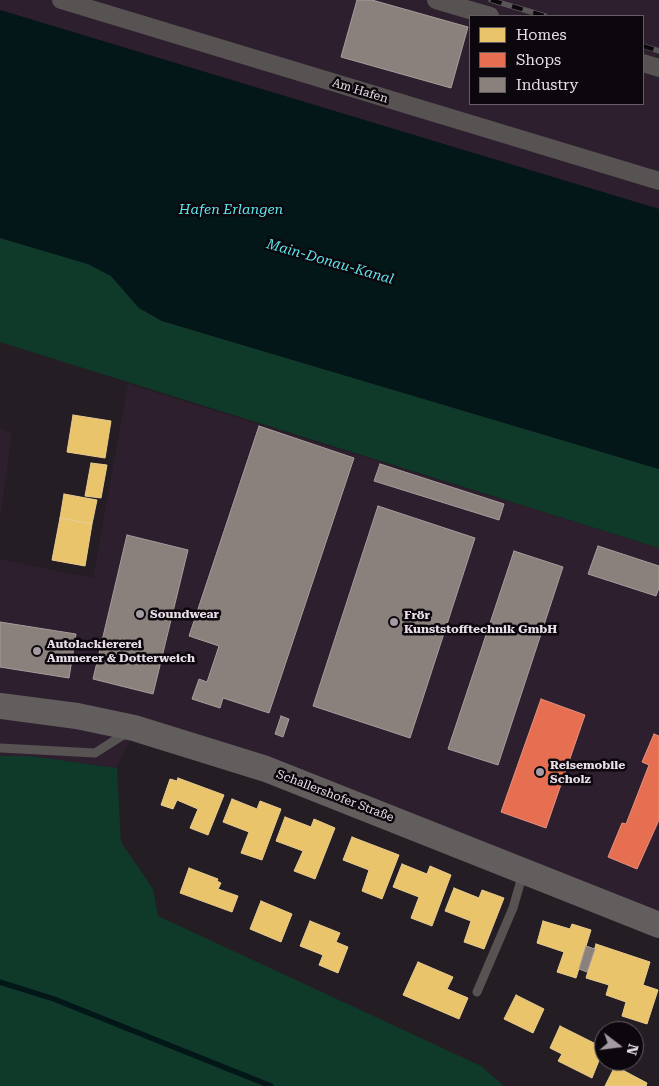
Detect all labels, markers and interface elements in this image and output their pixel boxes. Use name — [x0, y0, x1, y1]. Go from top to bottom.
legend — [469, 15, 644, 105]
text: Homes — [516, 26, 567, 44]
text: Shops — [516, 51, 561, 69]
street label: Am Hafen — [330, 76, 390, 106]
text: Industry — [516, 76, 578, 94]
water label: Hafen Erlangen — [179, 202, 283, 218]
water label: Main-Donau-Kanal — [265, 236, 395, 288]
place label: Soundwear — [150, 607, 219, 621]
marker: Soundwear — [134, 608, 146, 620]
place label: Frör Kunststofftechnik GmbH — [404, 608, 557, 636]
marker: Frör Kunststofftechnik GmbH — [388, 616, 400, 628]
place label: Autolackiererei Ammerer & Dotterweich — [47, 637, 195, 665]
marker: Autolackiererei Ammerer & Dotterweich — [31, 645, 43, 657]
place label: Reisemobile Scholz — [550, 758, 625, 786]
marker: Reisemobile Scholz — [534, 766, 546, 778]
street label: Schallershofer Straße — [274, 767, 396, 825]
north arrow — [594, 1021, 644, 1071]
text: N — [623, 1042, 642, 1057]

